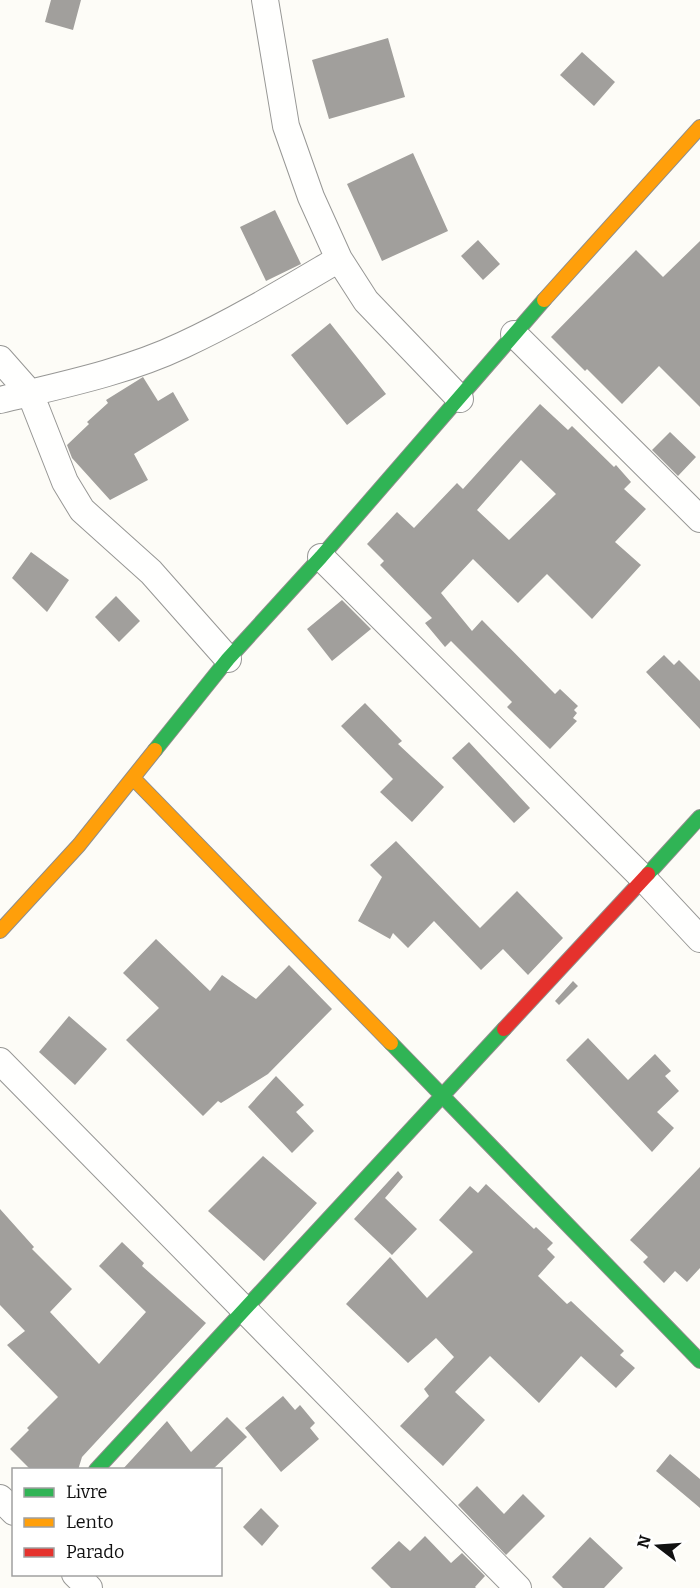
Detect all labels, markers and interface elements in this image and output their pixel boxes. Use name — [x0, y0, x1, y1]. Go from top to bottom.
legend — [12, 1468, 222, 1576]
text: Livre — [66, 1481, 107, 1503]
text: Lento — [66, 1511, 114, 1533]
north arrow — [628, 1516, 688, 1576]
text: N — [633, 1533, 655, 1550]
text: Parado — [66, 1541, 124, 1563]

